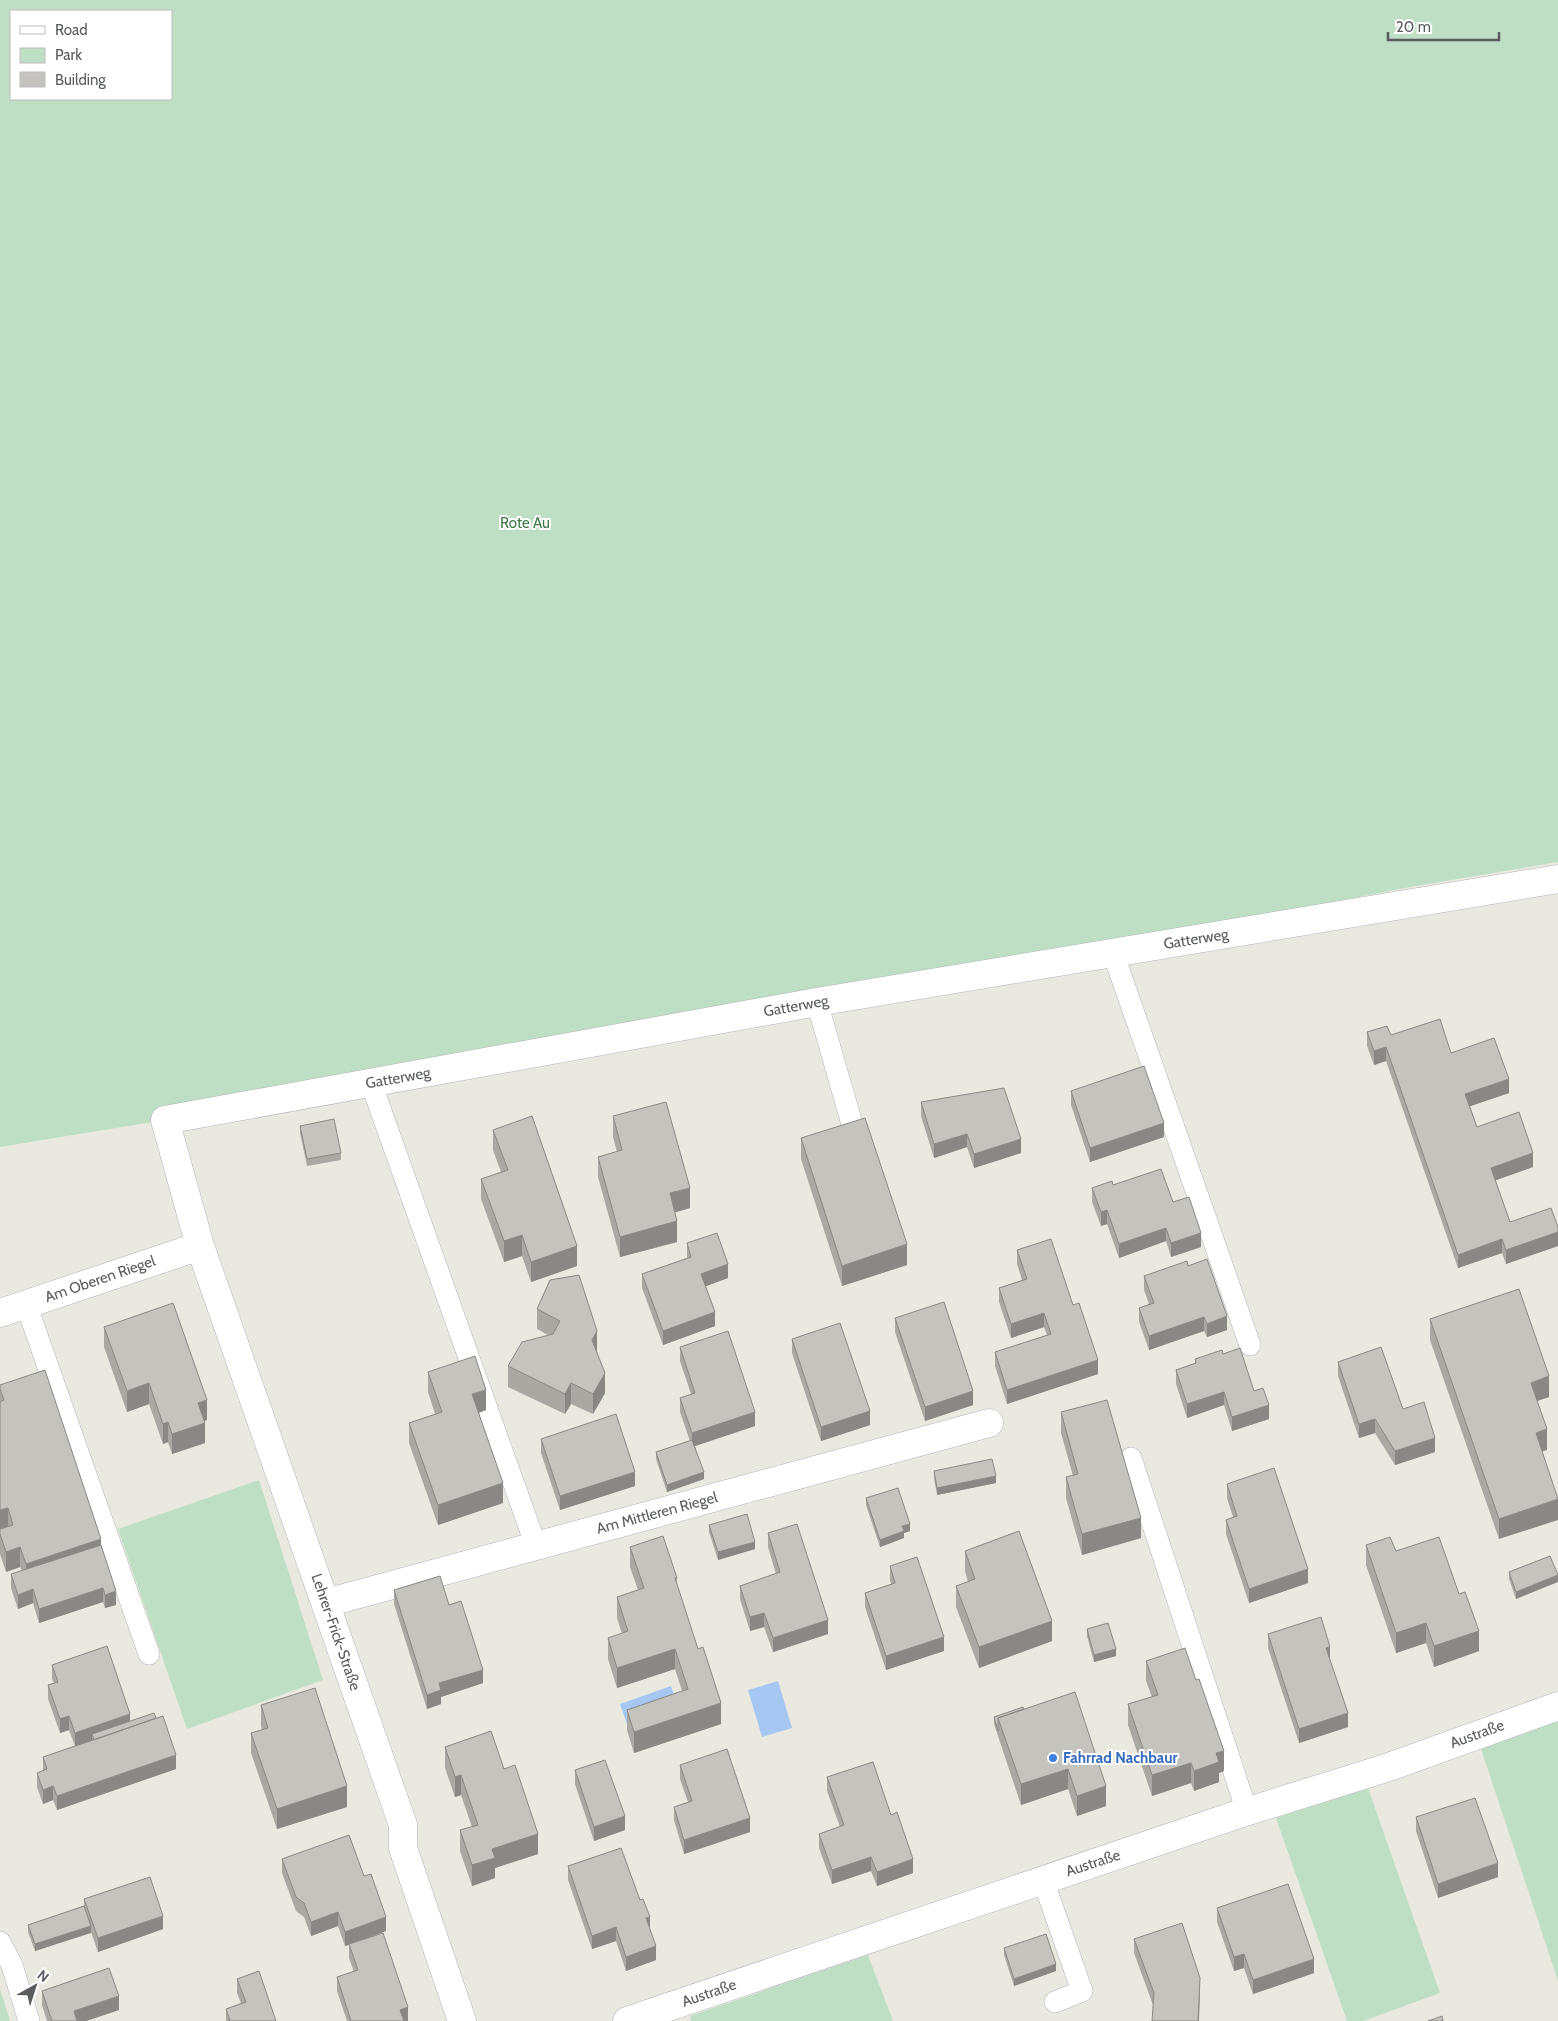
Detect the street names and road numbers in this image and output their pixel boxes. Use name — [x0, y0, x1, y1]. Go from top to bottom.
street label: Gatterweg — [1162, 925, 1230, 953]
street label: Gatterweg — [762, 991, 830, 1021]
street label: Gatterweg — [364, 1063, 432, 1093]
street label: Am Oberen Riegel — [42, 1252, 158, 1306]
street label: Am Mittleren Riegel — [594, 1488, 720, 1538]
street label: Lehrer-Frick-Straße — [308, 1571, 365, 1693]
street label: Austraße — [1447, 1716, 1507, 1752]
street label: Austraße — [1063, 1846, 1123, 1880]
street label: Austraße — [679, 1975, 739, 2011]

